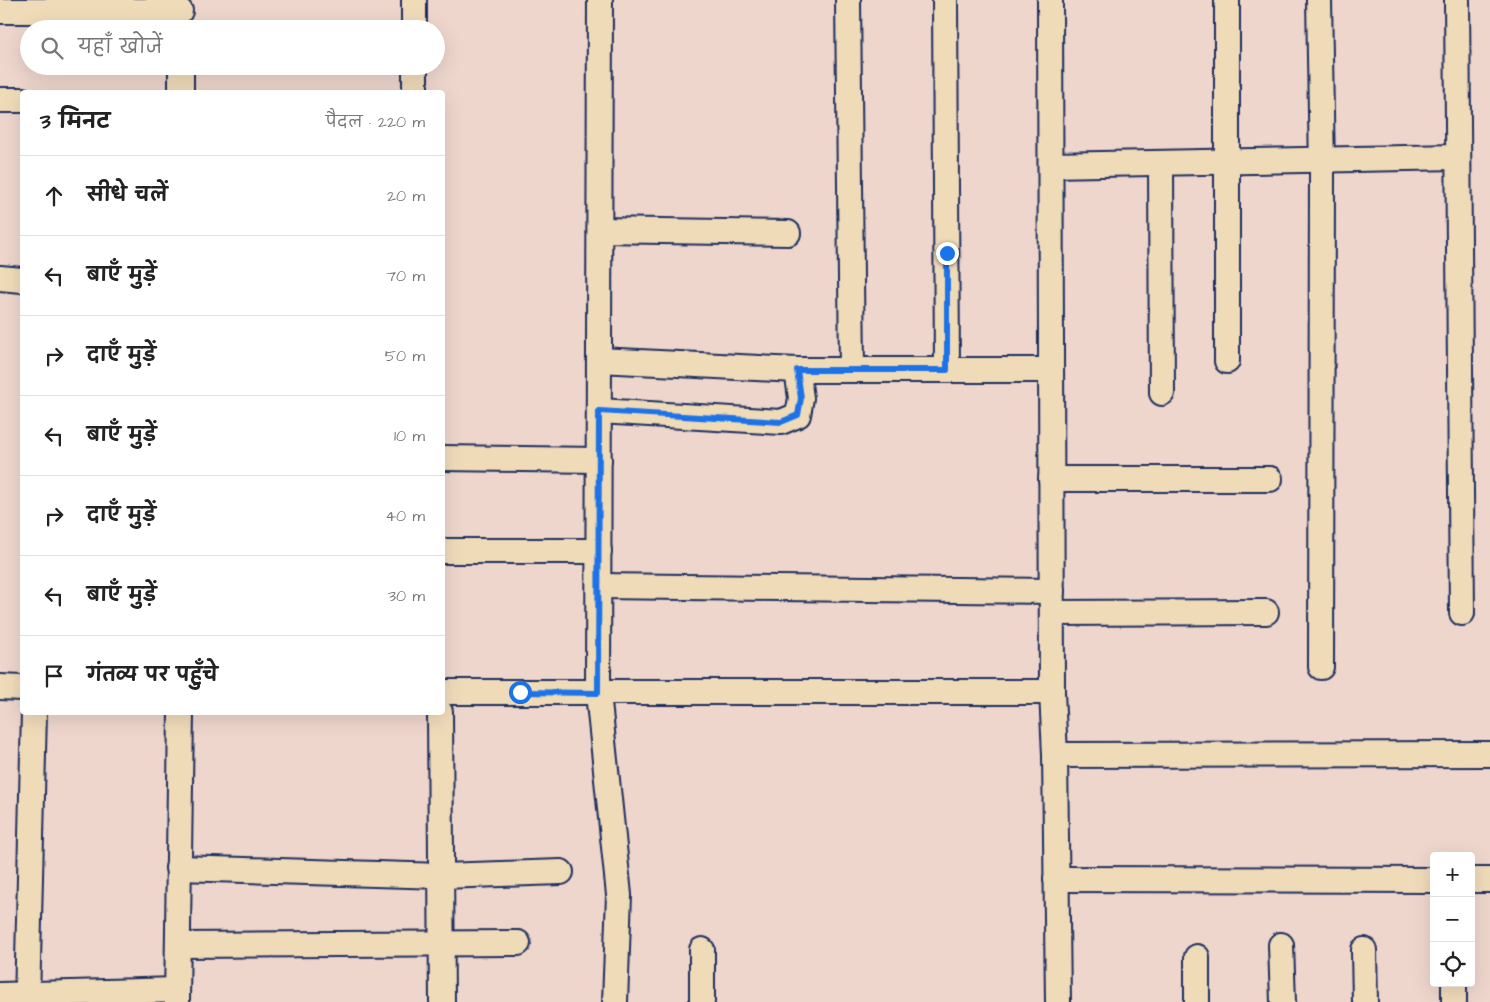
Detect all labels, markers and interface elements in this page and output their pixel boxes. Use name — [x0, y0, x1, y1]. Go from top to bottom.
search box — [20, 20, 445, 75]
icon: search — [38, 34, 66, 62]
text: यहाँ खोजें — [78, 34, 162, 61]
text: 3 मिनट — [40, 107, 110, 136]
text: पैदल · 220 m — [326, 111, 425, 133]
icon: ahead — [40, 182, 68, 210]
text: सीधे चलें — [87, 182, 168, 209]
text: 20 m — [387, 185, 425, 207]
route end — [936, 242, 959, 265]
icon: left — [40, 262, 68, 290]
text: बाएँ मुड़ें — [87, 262, 156, 289]
text: 70 m — [386, 265, 425, 287]
icon: right — [40, 342, 68, 370]
text: दाएँ मुड़ें — [87, 342, 156, 369]
text: 50 m — [385, 345, 425, 367]
icon: left — [40, 422, 68, 450]
text: बाएँ मुड़ें — [87, 422, 156, 449]
text: 10 m — [394, 425, 425, 447]
icon: right — [40, 502, 68, 530]
text: दाएँ मुड़ें — [87, 502, 156, 529]
text: 40 m — [385, 505, 425, 527]
icon: left — [40, 582, 68, 610]
text: बाएँ मुड़ें — [87, 582, 156, 609]
text: 30 m — [388, 585, 425, 607]
icon: arrive — [40, 662, 68, 690]
text: गंतव्य पर पहुँचे — [87, 662, 218, 689]
route start — [509, 681, 532, 704]
map controls — [1430, 852, 1475, 987]
button: + — [1430, 852, 1475, 897]
button: − — [1430, 897, 1475, 942]
button: locate — [1430, 942, 1475, 987]

